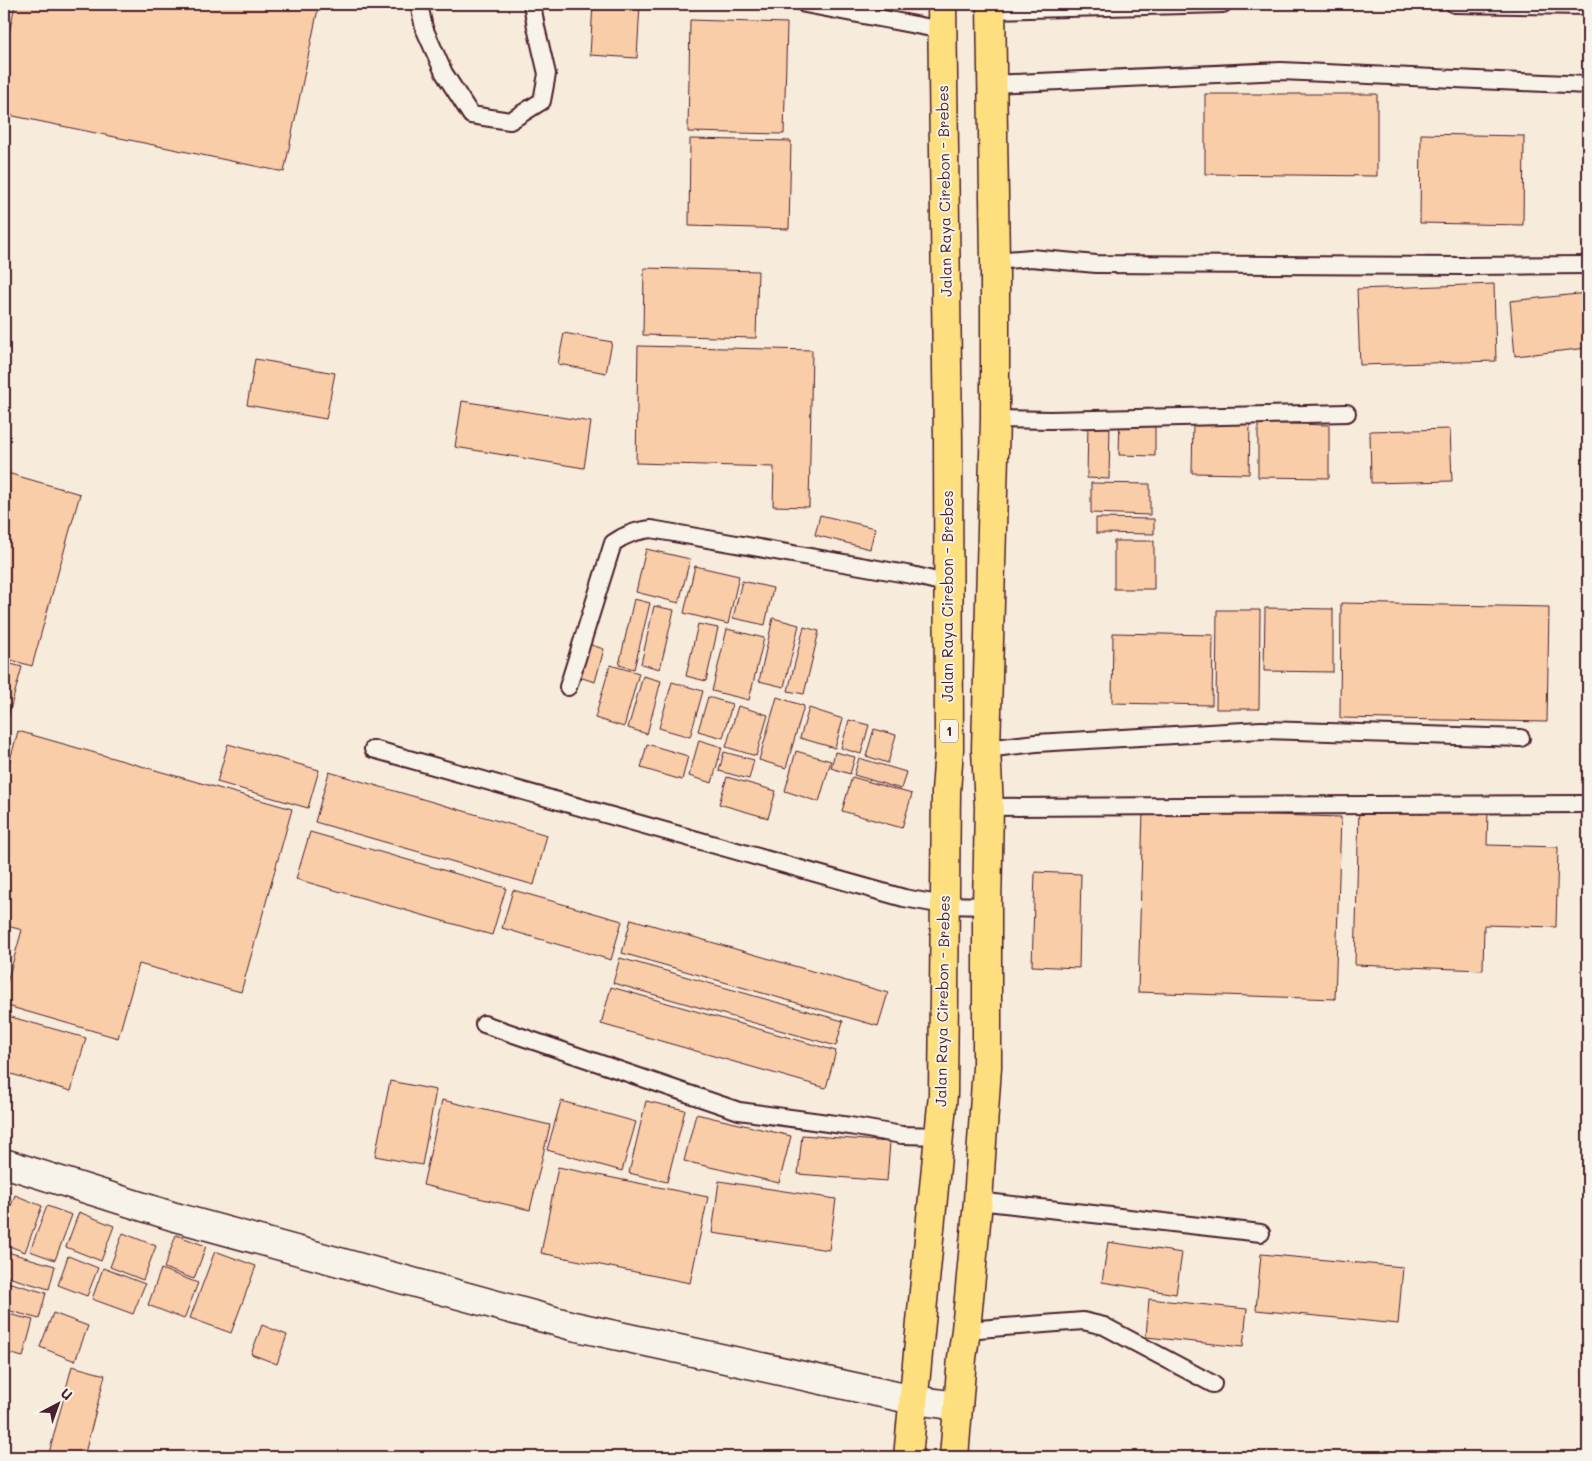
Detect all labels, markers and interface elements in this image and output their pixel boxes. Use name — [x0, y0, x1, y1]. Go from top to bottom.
street label: Jalan Raya Cirebon - Brebes — [932, 85, 956, 297]
street label: Jalan Raya Cirebon - Brebes — [937, 490, 957, 702]
road number: 1 — [940, 719, 958, 742]
street label: Jalan Raya Cirebon - Brebes — [930, 895, 954, 1107]
north arrow — [32, 1378, 82, 1428]
text: U — [57, 1383, 77, 1404]

